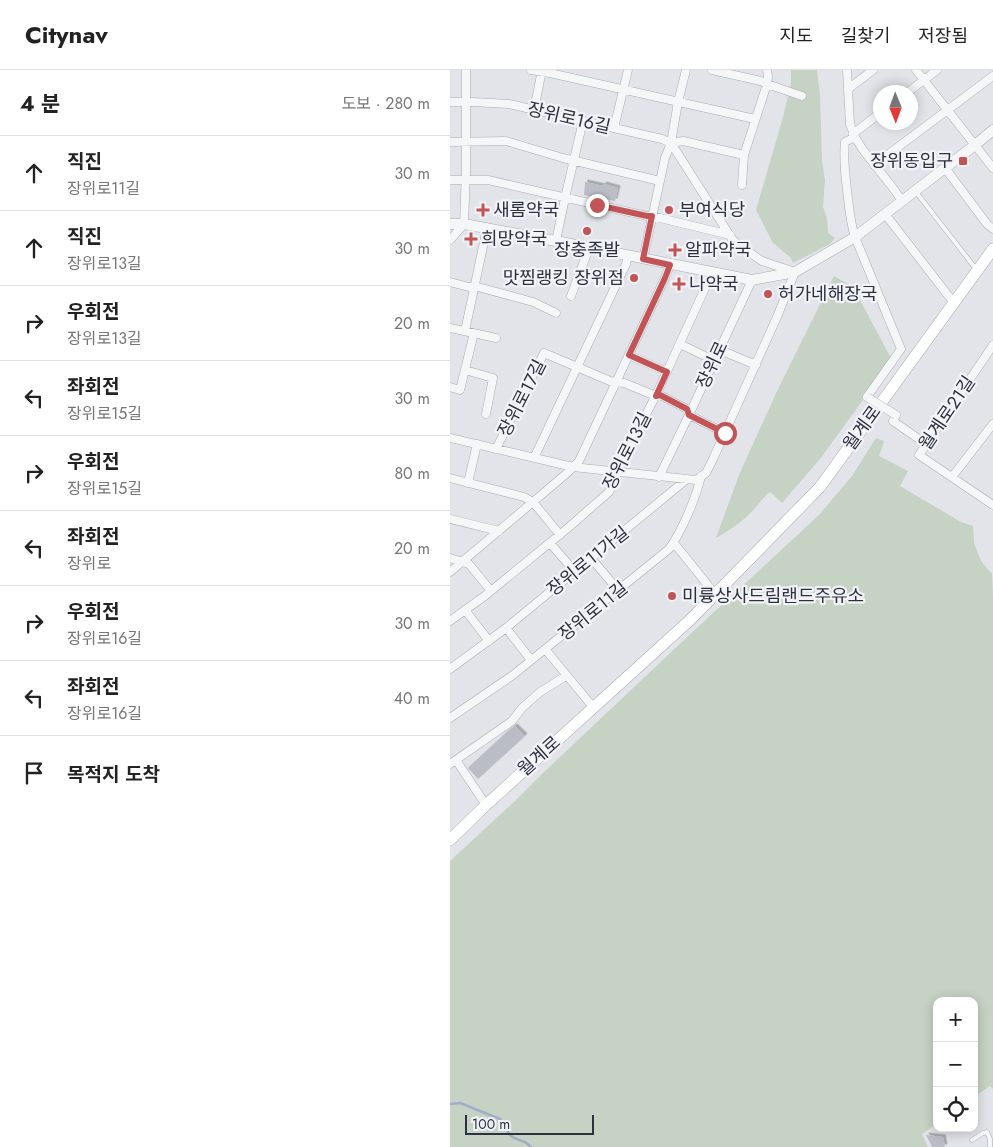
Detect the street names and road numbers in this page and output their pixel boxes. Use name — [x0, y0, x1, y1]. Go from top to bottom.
street label: 장위로16길 — [525, 96, 613, 140]
street label: 장위로 — [690, 337, 734, 393]
street label: 장위로17길 — [491, 355, 553, 441]
street label: 월계로21길 — [913, 371, 981, 455]
street label: 월계로 — [837, 400, 887, 456]
street label: 장위로13길 — [596, 408, 658, 494]
street label: 장위로11가길 — [541, 520, 635, 602]
street label: 장위로11길 — [553, 575, 633, 647]
street label: 월계로 — [512, 730, 566, 782]

